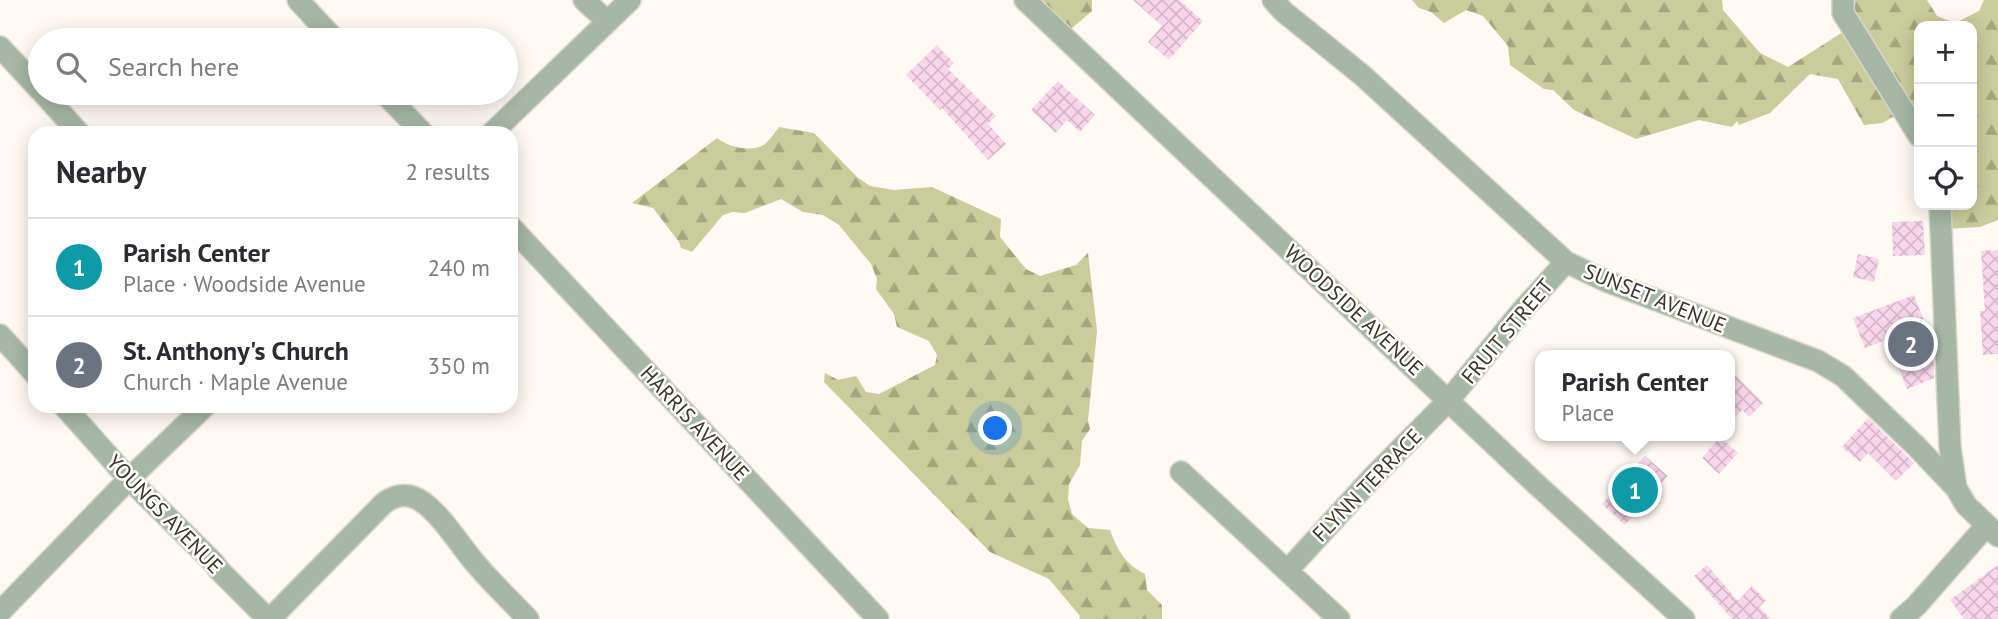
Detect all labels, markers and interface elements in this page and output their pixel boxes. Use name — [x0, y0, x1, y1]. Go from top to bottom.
map controls — [1914, 21, 1977, 210]
button: + — [1914, 21, 1977, 84]
search box — [28, 28, 518, 105]
icon: search — [52, 48, 90, 86]
text: Search here — [108, 50, 239, 83]
button: − — [1914, 84, 1977, 147]
button: locate — [1914, 147, 1977, 210]
text: Nearby — [56, 152, 146, 191]
text: 2 results — [406, 157, 490, 186]
text: Parish Center — [123, 236, 270, 269]
street label: WOODSIDE AVENUE — [1279, 239, 1429, 381]
text: 1 — [72, 253, 86, 282]
text: 240 m — [428, 253, 490, 282]
street label: SUNSET AVENUE — [1580, 257, 1730, 339]
text: Place · Woodside Avenue — [123, 269, 366, 298]
street label: FRUIT STREET — [1455, 273, 1559, 389]
pin: 2 — [1888, 318, 1934, 370]
text: St. Anthony's Church — [123, 334, 349, 367]
popup — [1535, 350, 1735, 441]
text: 2 — [72, 351, 86, 380]
text: 350 m — [428, 351, 490, 380]
street label: HARRIS AVENUE — [635, 360, 755, 486]
text: Parish Center — [1562, 365, 1708, 398]
text: Church · Maple Avenue — [123, 367, 348, 396]
text: Place — [1562, 398, 1614, 427]
your location — [978, 411, 1012, 445]
street label: FLYNN TERRACE — [1306, 423, 1428, 547]
street label: YOUNGS AVENUE — [101, 449, 229, 579]
pin: 1 — [1612, 464, 1658, 516]

